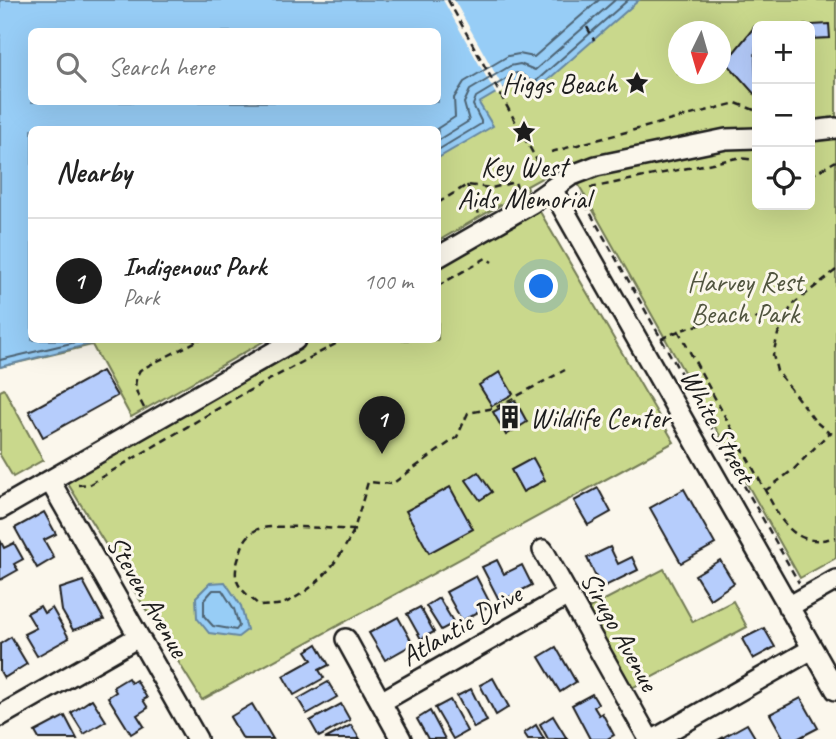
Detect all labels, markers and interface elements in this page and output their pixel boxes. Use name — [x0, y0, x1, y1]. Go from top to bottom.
north arrow — [668, 21, 731, 84]
map controls — [752, 21, 815, 210]
button: + — [752, 21, 815, 84]
search box — [28, 28, 441, 105]
icon: search — [52, 48, 90, 86]
text: Search here — [108, 50, 214, 83]
place label: Higgs Beach — [502, 66, 618, 101]
place icon: Higgs Beach — [623, 69, 651, 97]
button: − — [752, 84, 815, 147]
place icon: Key West Aids Memorial — [510, 118, 538, 146]
button: locate — [752, 147, 815, 210]
place label: Key West Aids Memorial — [458, 149, 596, 216]
text: Nearby — [56, 153, 132, 191]
text: Indigenous Park — [123, 250, 266, 283]
park label: Harvey Rest Beach Park — [687, 264, 805, 331]
text: 1 — [74, 267, 84, 296]
text: 100 m — [364, 267, 413, 296]
your location — [524, 269, 558, 303]
text: Park — [123, 283, 159, 312]
street label: White Street — [672, 363, 765, 491]
pin: 1 — [359, 396, 405, 454]
place label: Wildlife Center — [530, 400, 672, 435]
building icon: Wildlife Center — [496, 403, 524, 431]
street label: Steven Avenue — [99, 529, 198, 665]
street label: Sirugo Avenue — [573, 565, 668, 698]
street label: Atlantic Drive — [394, 575, 529, 674]

